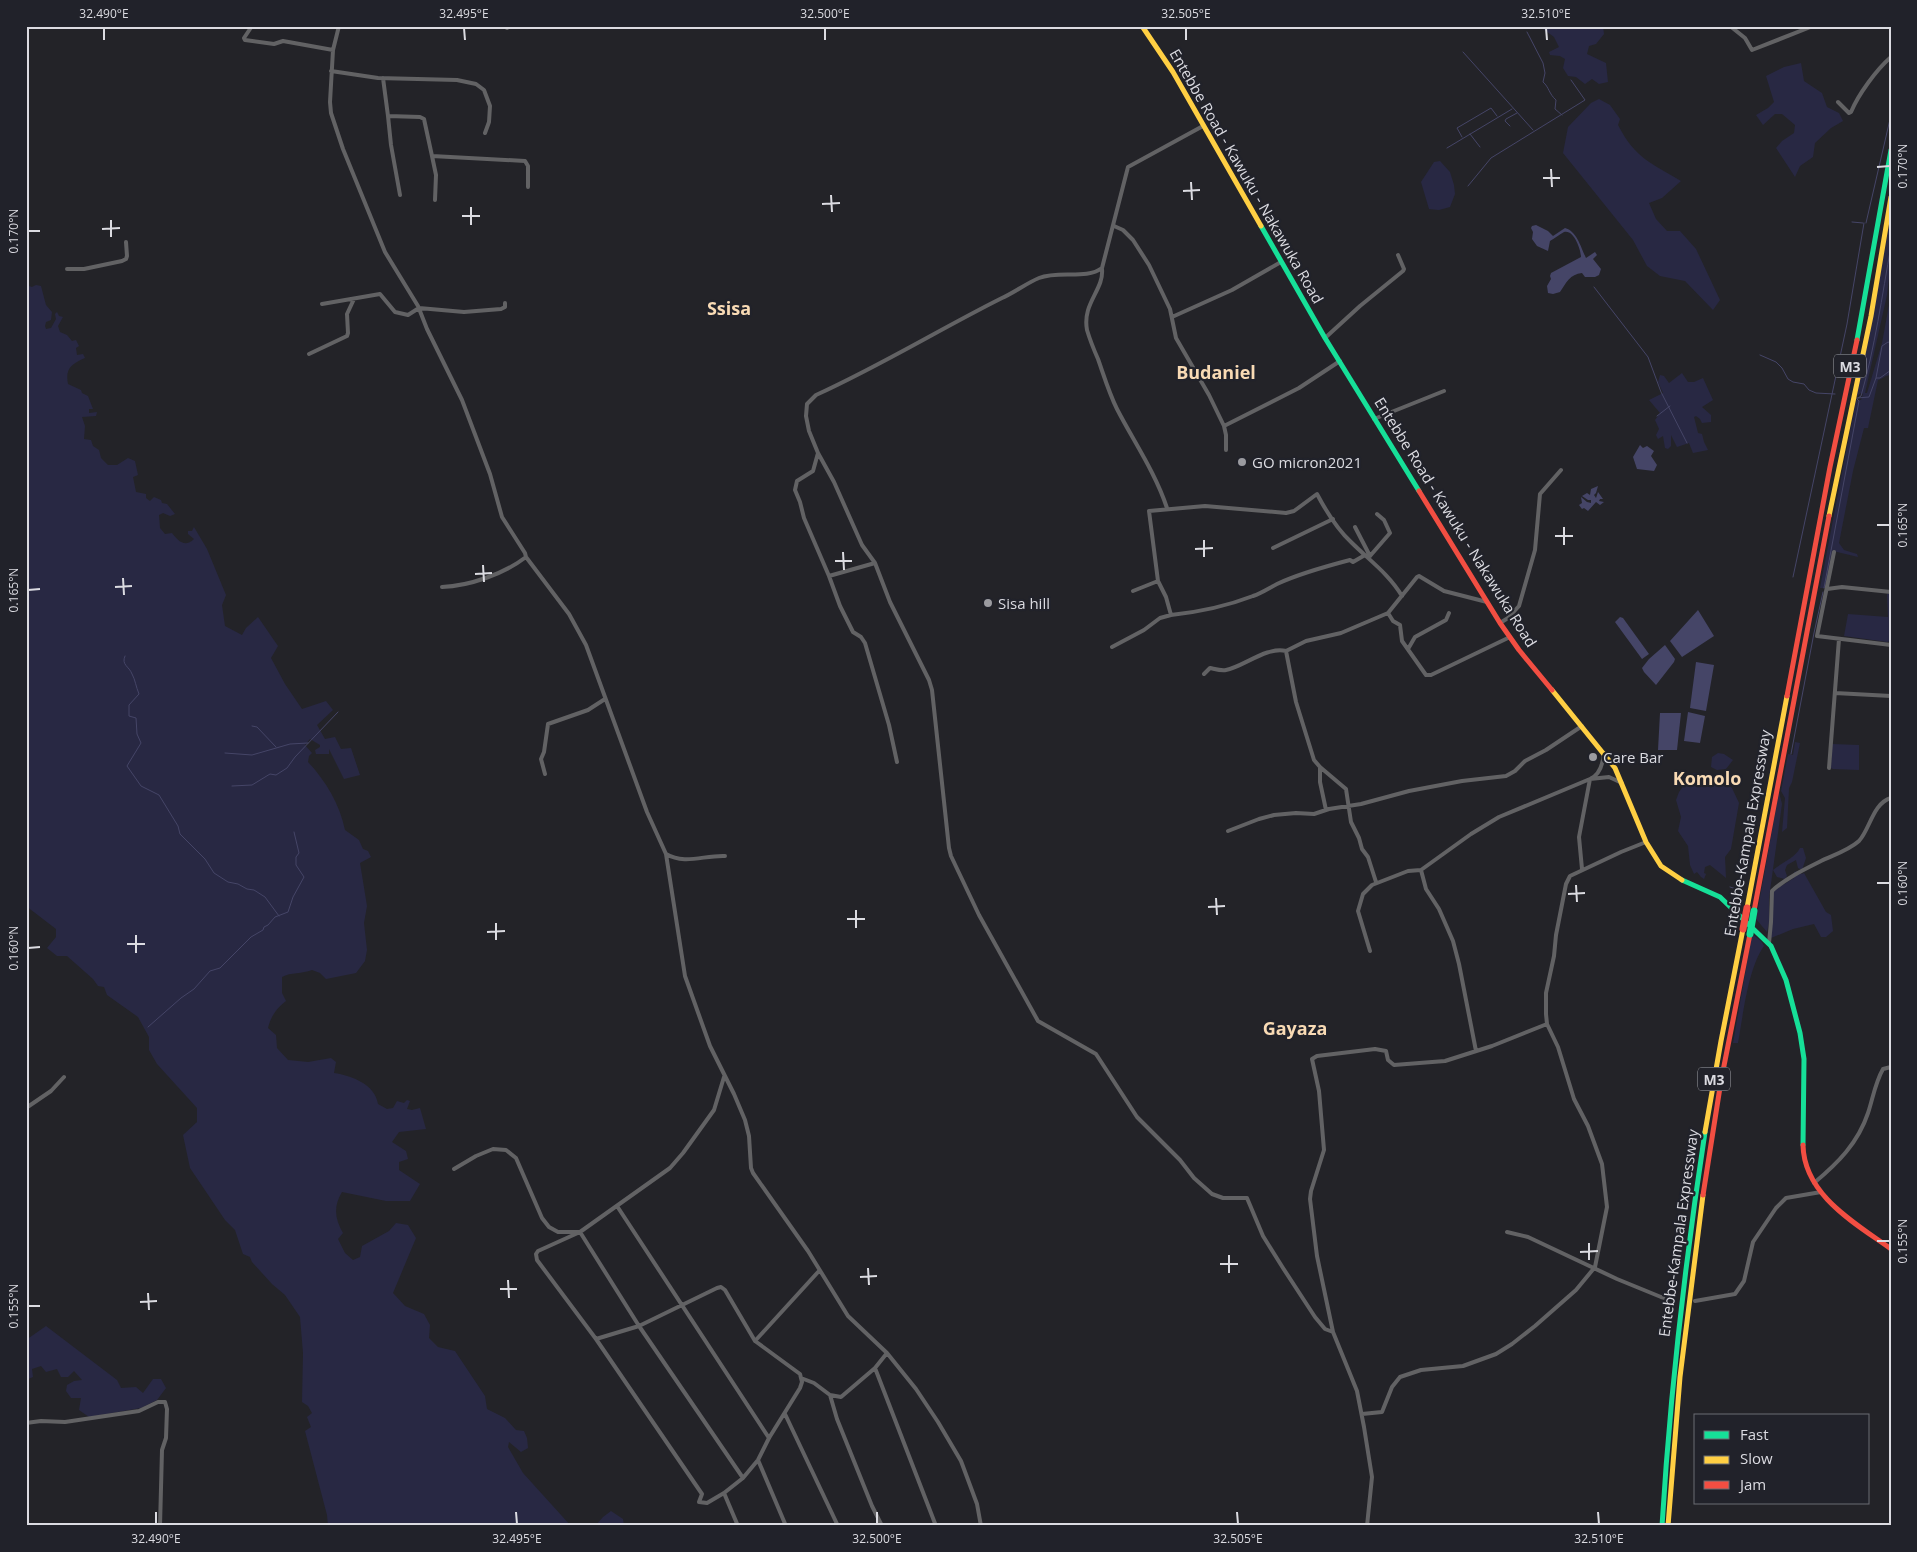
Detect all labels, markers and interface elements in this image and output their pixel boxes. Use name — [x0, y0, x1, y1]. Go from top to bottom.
text: 32.490°E — [79, 5, 129, 22]
text: 32.495°E — [439, 5, 489, 22]
text: 32.500°E — [800, 5, 850, 22]
text: 32.505°E — [1161, 5, 1211, 22]
text: 32.510°E — [1521, 5, 1571, 22]
street label: Entebbe Road - Kawuku - Nakawuka Road — [1166, 45, 1328, 307]
text: 0.170°N — [1894, 144, 1911, 188]
text: 0.170°N — [5, 209, 22, 253]
district label: Ssisa — [707, 296, 751, 320]
road number: M3 — [1834, 354, 1866, 378]
district label: Budaniel — [1176, 360, 1256, 384]
street label: Entebbe Road - Kawuku - Nakawuka Road — [1370, 393, 1542, 651]
place label: GO micron2021 — [1252, 452, 1362, 472]
marker: GO micron2021 — [1236, 456, 1248, 468]
text: 0.165°N — [1894, 503, 1911, 547]
text: 0.165°N — [5, 568, 22, 612]
place label: Sisa hill — [998, 593, 1050, 613]
marker: Sisa hill — [982, 597, 994, 609]
street label: Entebbe-Kampala Expressway — [1719, 728, 1775, 938]
place label: Care Bar — [1603, 747, 1663, 767]
marker: Care Bar — [1587, 751, 1599, 763]
district label: Komolo — [1673, 766, 1741, 790]
text: 0.160°N — [1894, 861, 1911, 905]
text: 0.160°N — [5, 926, 22, 970]
district label: Gayaza — [1263, 1016, 1327, 1040]
road number: M3 — [1698, 1068, 1730, 1090]
street label: Entebbe-Kampala Expressway — [1654, 1127, 1703, 1338]
text: 0.155°N — [1894, 1219, 1911, 1263]
text: 0.155°N — [5, 1284, 22, 1328]
legend — [1694, 1414, 1870, 1504]
text: Fast — [1740, 1424, 1769, 1444]
text: Slow — [1740, 1448, 1773, 1468]
text: Jam — [1738, 1474, 1766, 1494]
text: 32.490°E — [131, 1530, 181, 1547]
text: 32.495°E — [492, 1530, 542, 1547]
text: 32.500°E — [852, 1530, 902, 1547]
text: 32.505°E — [1213, 1530, 1263, 1547]
text: 32.510°E — [1574, 1530, 1624, 1547]

